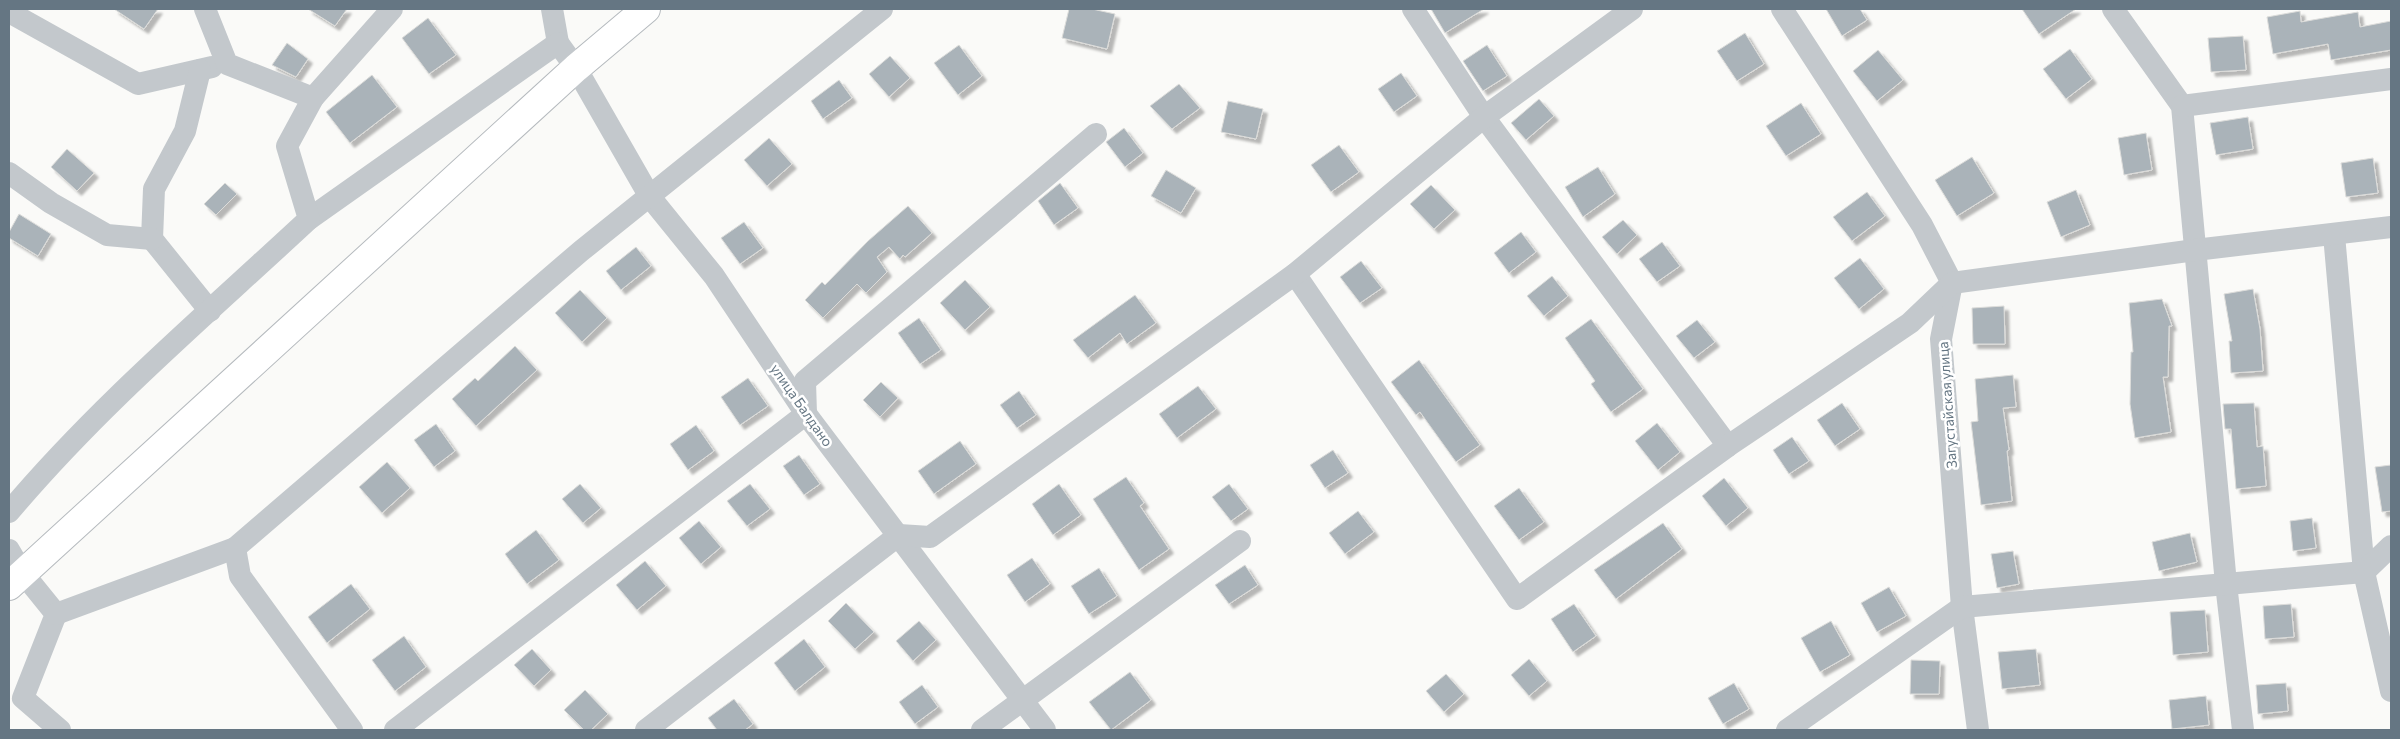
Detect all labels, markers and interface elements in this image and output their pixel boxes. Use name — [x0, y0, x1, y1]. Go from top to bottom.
street label: Загустайская улица — [1934, 341, 1960, 469]
street label: улица Балдано — [767, 360, 837, 450]

